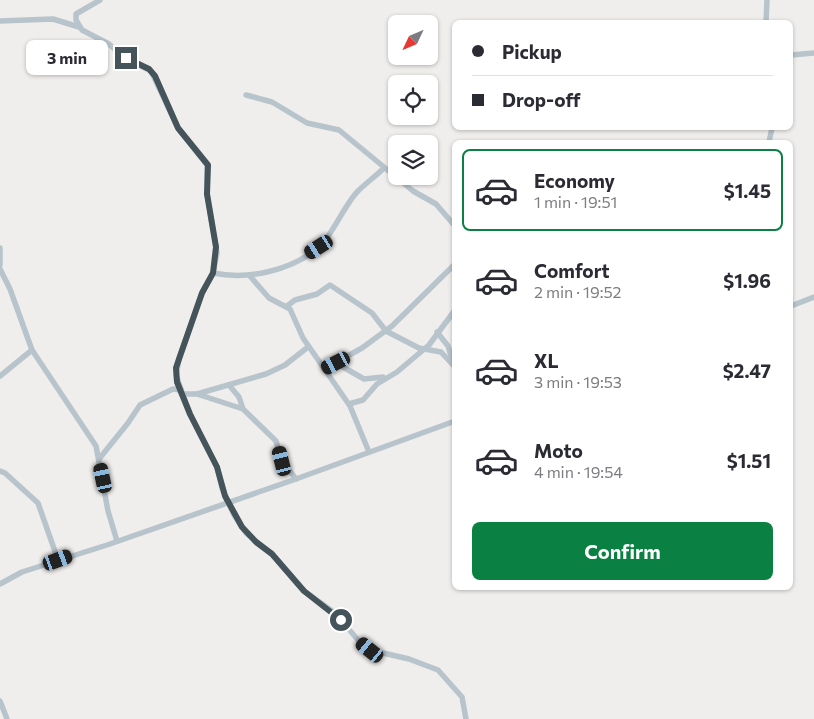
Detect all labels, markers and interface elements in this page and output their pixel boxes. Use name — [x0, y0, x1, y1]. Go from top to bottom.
north arrow — [388, 15, 438, 65]
map controls — [388, 15, 438, 185]
callout: 3 min — [26, 40, 108, 76]
text: Pickup — [502, 40, 562, 63]
route end — [115, 47, 137, 69]
text: 3 min — [47, 48, 87, 67]
button: locate — [388, 75, 438, 125]
text: Drop-off — [502, 88, 581, 111]
button: layers — [388, 135, 438, 185]
icon: car — [474, 168, 519, 213]
text: Economy — [534, 169, 615, 192]
text: $1.45 — [724, 179, 771, 202]
text: 1 min · 19:51 — [534, 192, 617, 211]
car — [302, 233, 335, 261]
icon: car — [474, 258, 519, 303]
text: Comfort — [534, 259, 610, 282]
text: $1.96 — [723, 269, 771, 292]
text: 2 min · 19:52 — [534, 282, 621, 301]
icon: car — [474, 348, 519, 393]
text: XL — [534, 349, 559, 372]
car — [319, 350, 352, 376]
text: $2.47 — [723, 359, 771, 382]
text: 3 min · 19:53 — [534, 372, 622, 391]
icon: car — [474, 438, 519, 483]
text: Moto — [534, 439, 583, 462]
car — [271, 445, 292, 477]
text: $1.51 — [727, 449, 771, 472]
car — [92, 462, 113, 494]
text: 4 min · 19:54 — [534, 462, 623, 481]
button: Confirm — [472, 522, 773, 580]
car — [41, 548, 74, 572]
route start — [330, 609, 352, 631]
car — [353, 635, 386, 665]

